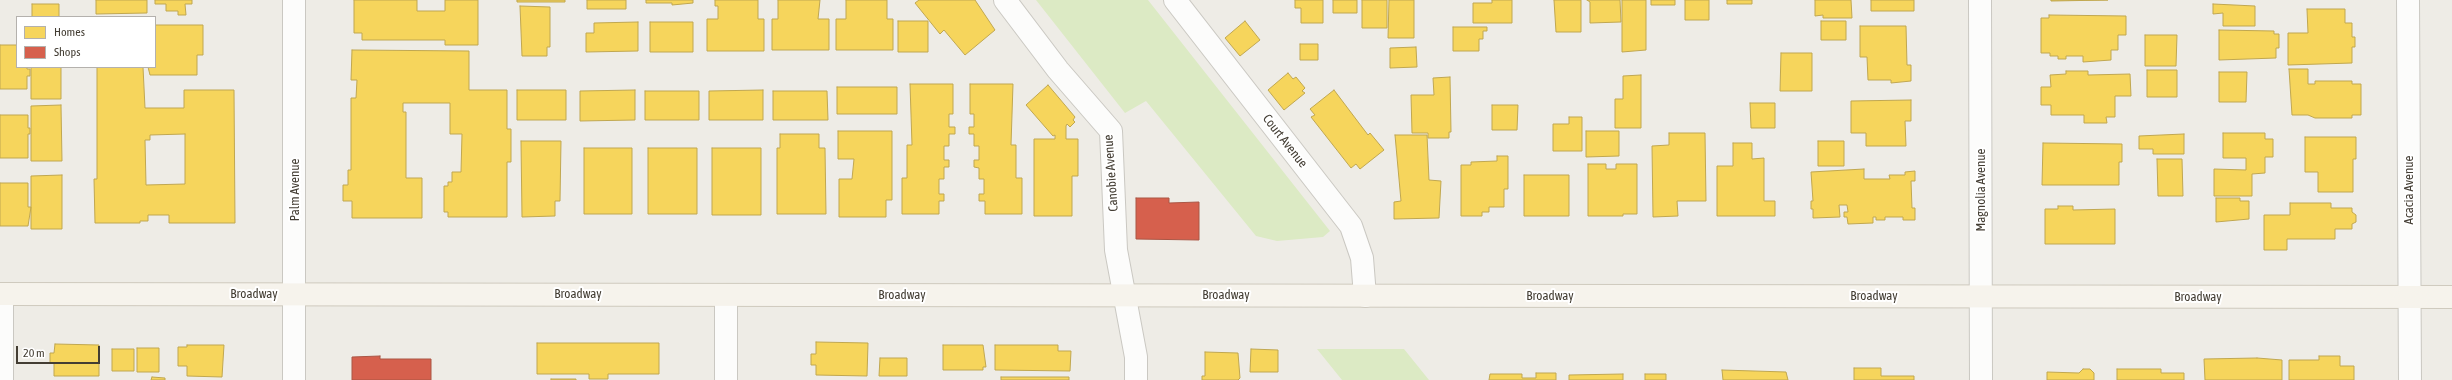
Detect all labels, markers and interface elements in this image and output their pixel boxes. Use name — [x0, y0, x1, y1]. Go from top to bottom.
legend — [16, 16, 156, 68]
text: Homes — [54, 25, 85, 39]
text: Shops — [54, 45, 80, 59]
street label: Court Avenue — [1259, 111, 1311, 171]
street label: Canobie Avenue — [1101, 134, 1121, 212]
street label: Magnolia Avenue — [1973, 148, 1989, 232]
street label: Acacia Avenue — [2401, 156, 2417, 224]
street label: Palm Avenue — [287, 159, 303, 221]
street label: Broadway — [230, 286, 278, 302]
street label: Broadway — [554, 286, 602, 302]
street label: Broadway — [878, 287, 926, 303]
street label: Broadway — [1202, 287, 1250, 303]
street label: Broadway — [1526, 288, 1574, 304]
street label: Broadway — [1850, 288, 1898, 304]
street label: Broadway — [2174, 289, 2222, 305]
scale bar — [18, 338, 102, 364]
text: 20 m — [23, 346, 45, 360]

